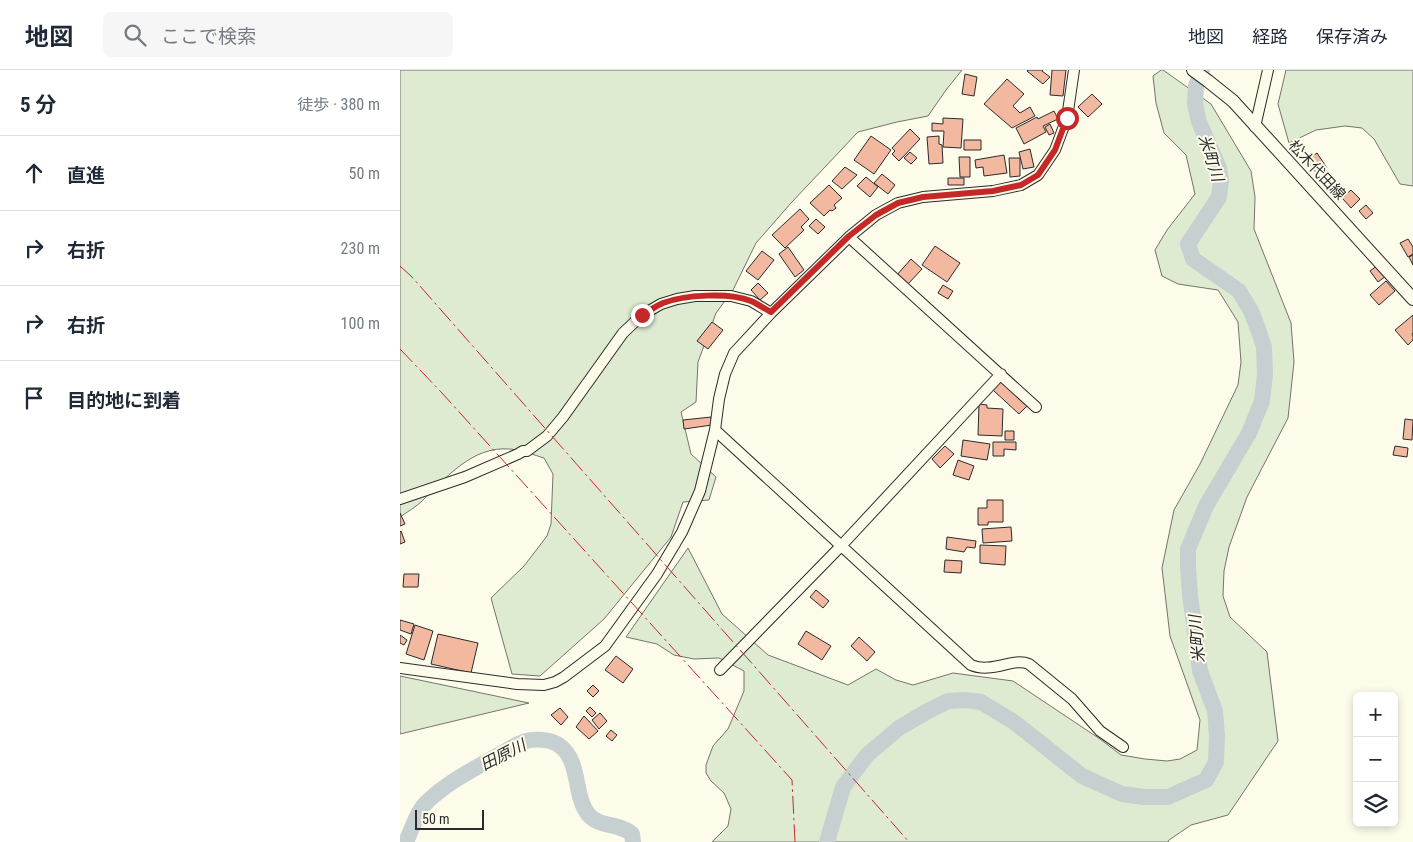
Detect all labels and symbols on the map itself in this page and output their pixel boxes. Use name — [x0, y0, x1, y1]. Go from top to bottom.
route start — [1056, 107, 1079, 130]
water label: 米町川 — [1195, 132, 1228, 186]
street label: 松木代田線 — [1285, 136, 1349, 204]
route end — [631, 304, 654, 327]
water label: 米町川 — [1185, 612, 1209, 664]
water label: 田原川 — [477, 735, 530, 774]
scale bar — [415, 807, 484, 830]

